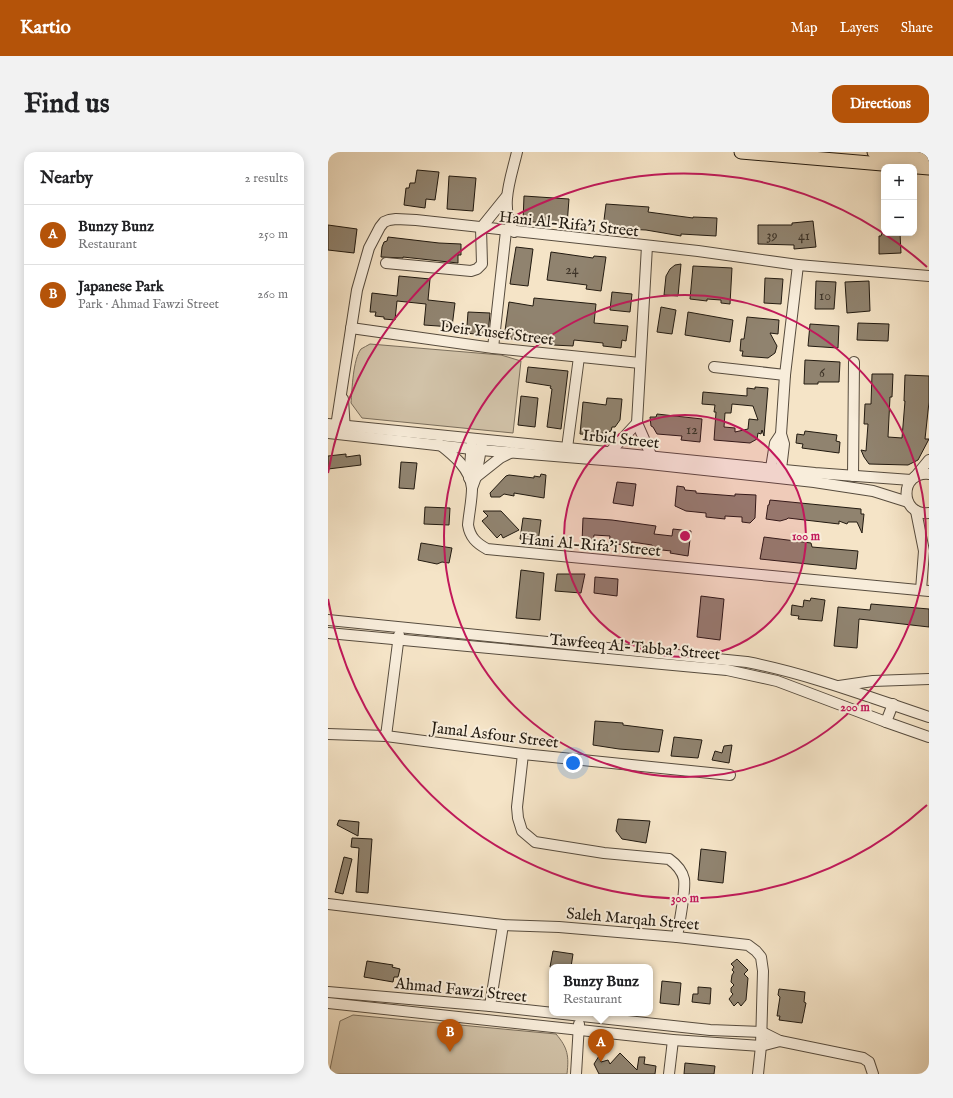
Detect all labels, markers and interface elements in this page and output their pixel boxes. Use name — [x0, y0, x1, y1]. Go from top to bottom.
text: Kartio — [20, 16, 71, 40]
text: Map — [791, 19, 818, 37]
text: Layers — [840, 19, 879, 37]
text: Share — [901, 19, 933, 37]
button: Directions — [832, 85, 929, 123]
text: Find us — [24, 87, 110, 122]
map controls — [881, 164, 917, 236]
button: + — [881, 164, 917, 200]
text: Nearby — [40, 168, 93, 189]
text: 2 results — [244, 170, 288, 187]
button: − — [881, 200, 917, 236]
street label: Hani Al-Rifa'i Street — [498, 208, 640, 242]
text: Bunzy Bunz — [78, 217, 154, 236]
text: A — [49, 226, 57, 243]
text: 250 m — [258, 226, 288, 243]
house number: 39 — [766, 227, 778, 245]
house number: 41 — [798, 227, 810, 245]
text: Restaurant — [78, 236, 137, 253]
house number: 24 — [565, 261, 579, 279]
text: Japanese Park — [78, 277, 164, 296]
text: B — [49, 286, 57, 303]
text: 260 m — [257, 286, 288, 303]
house number: 10 — [819, 287, 831, 305]
text: Park · Ahmad Fawzi Street — [78, 296, 219, 313]
street label: Deir Yusef Street — [439, 317, 555, 351]
house number: 6 — [819, 364, 826, 382]
house number: 12 — [686, 421, 698, 439]
street label: Irbid Street — [581, 426, 661, 454]
centre of rings — [678, 529, 692, 543]
text: 100 m — [792, 529, 821, 544]
street label: Hani Al-Rifa'i Street — [520, 530, 662, 562]
street label: Tawfeeq Al-Tabba’ Street — [549, 631, 722, 665]
text: 200 m — [840, 700, 870, 715]
street label: Jamal Asfour Street — [428, 718, 560, 754]
your location — [563, 753, 583, 773]
text: 300 m — [671, 891, 700, 906]
street label: Saleh Marqah Street — [566, 904, 701, 936]
popup — [549, 964, 653, 1016]
text: Bunzy Bunz — [563, 972, 639, 991]
street label: Ahmad Fawzi Street — [393, 974, 528, 1008]
text: Restaurant — [563, 991, 622, 1008]
pin: B — [437, 1019, 463, 1052]
pin: A — [588, 1029, 614, 1062]

